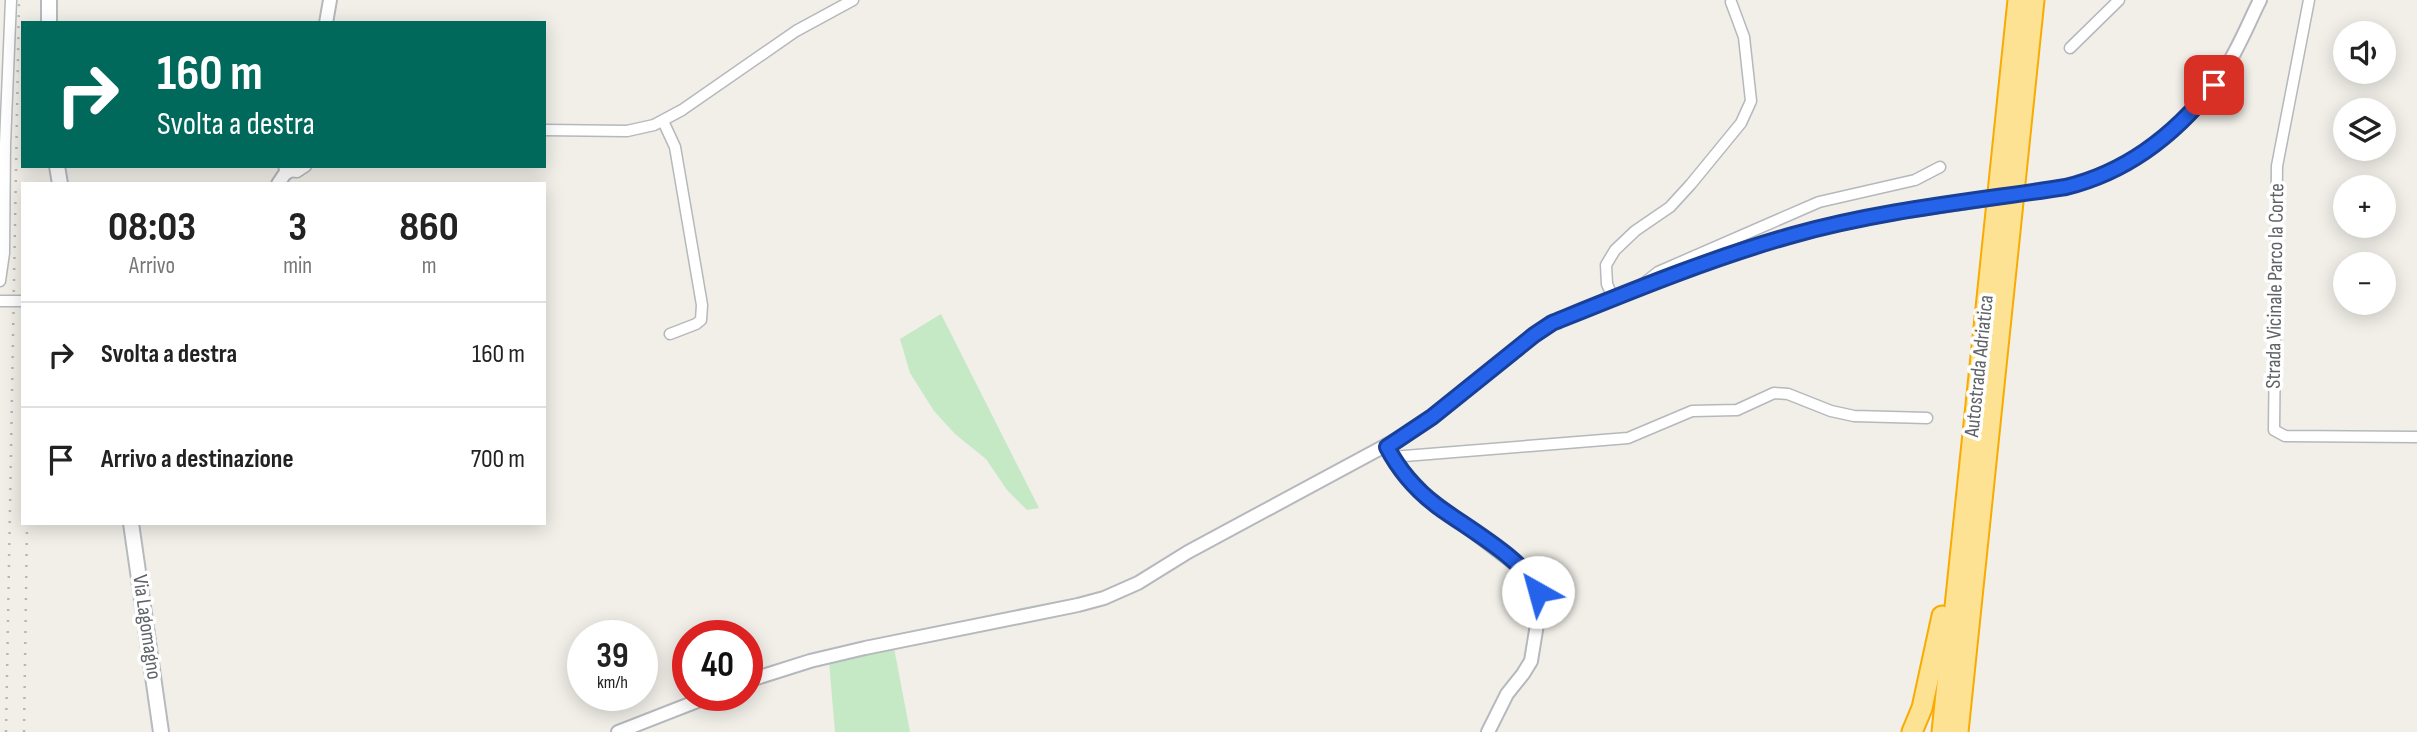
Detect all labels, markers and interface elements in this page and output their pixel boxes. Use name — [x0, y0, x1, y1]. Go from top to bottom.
map controls — [2333, 21, 2396, 315]
button: sound — [2333, 21, 2396, 84]
text: 160 m — [157, 45, 263, 104]
icon: right — [42, 49, 133, 140]
pin — [2184, 55, 2244, 115]
icon: arrive — [2195, 66, 2233, 104]
button: layers — [2333, 98, 2396, 161]
text: Svolta a destra — [157, 105, 315, 144]
button: + — [2333, 175, 2396, 238]
street label: Strada Vicinale Parco la Corte — [2261, 183, 2289, 389]
text: 08:03 — [108, 202, 196, 253]
text: 3 — [288, 202, 307, 253]
text: 860 — [399, 202, 459, 253]
text: Arrivo — [129, 252, 175, 280]
text: min — [283, 252, 312, 280]
text: m — [422, 252, 436, 280]
button: − — [2333, 252, 2396, 315]
street label: Autostrada Adriatica — [1959, 294, 1999, 439]
icon: right — [42, 336, 80, 374]
text: Svolta a destra — [101, 339, 237, 370]
text: 160 m — [472, 339, 525, 370]
icon: arrive — [42, 441, 80, 479]
text: Arrivo a destinazione — [101, 444, 294, 475]
text: 700 m — [471, 444, 525, 475]
position arrow — [1501, 555, 1575, 629]
street label: Via Lagomagno — [127, 573, 167, 681]
speed limit sign: 40 — [672, 620, 763, 711]
text: 39 — [596, 635, 629, 678]
text: km/h — [597, 672, 628, 693]

